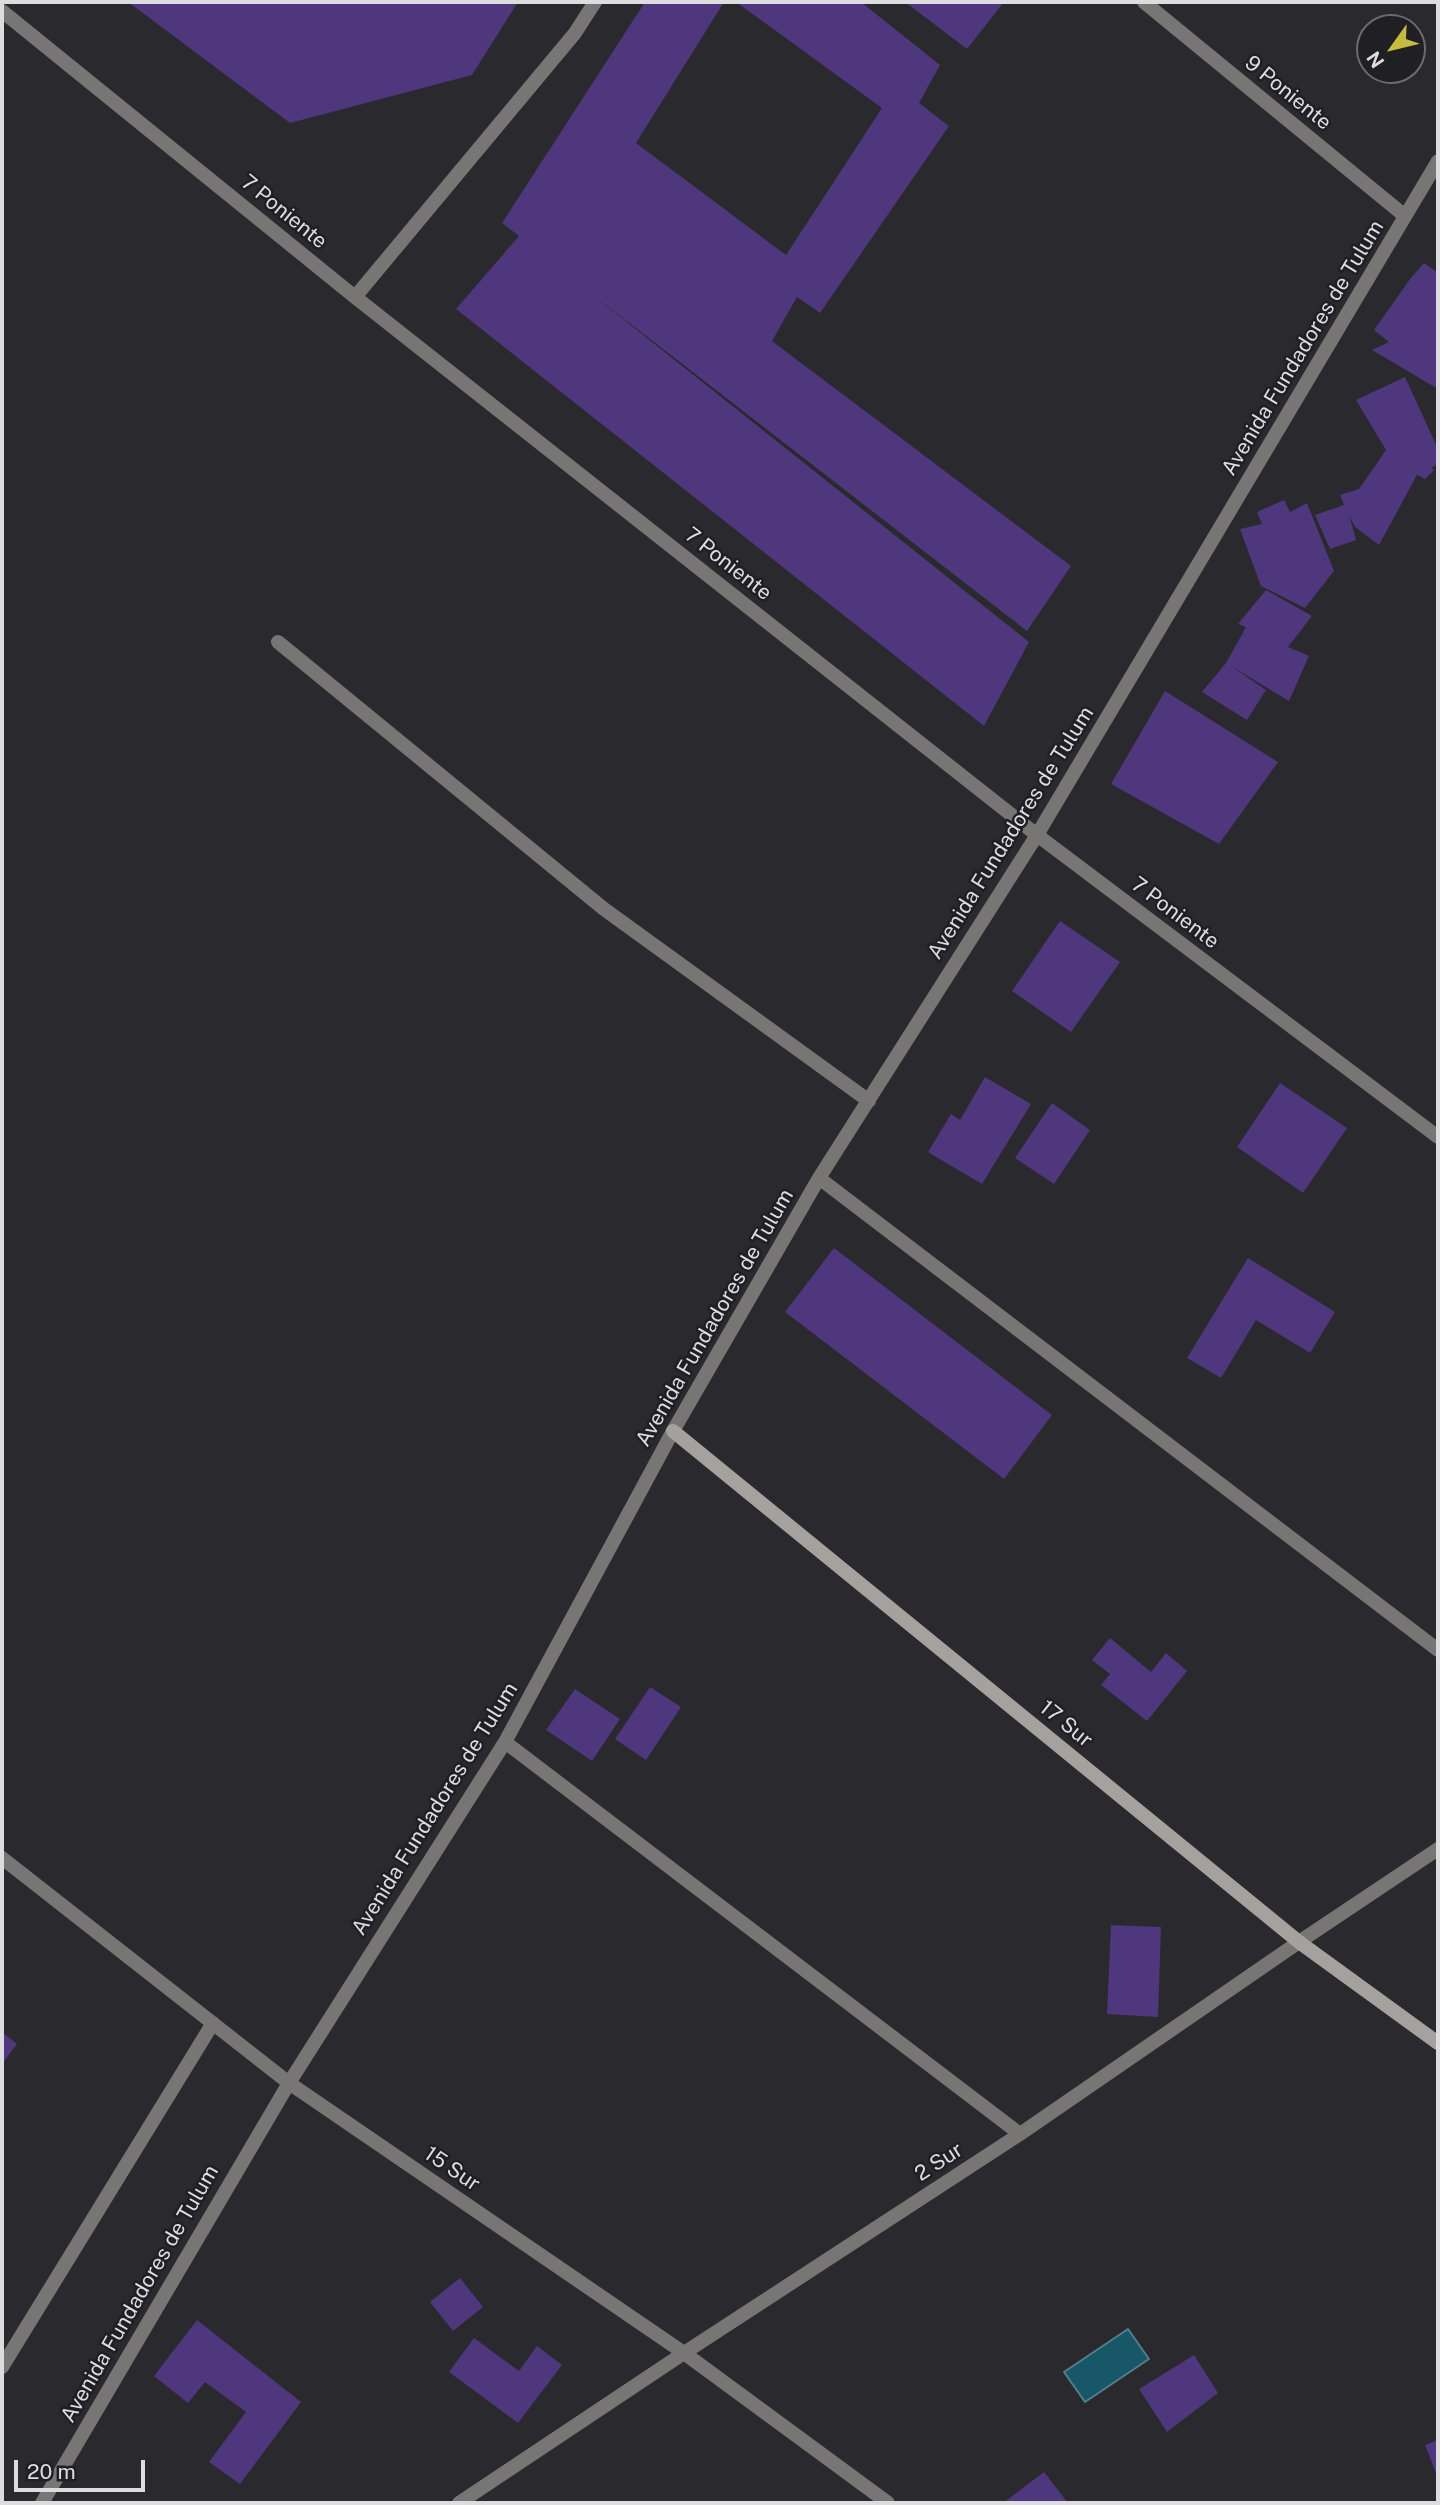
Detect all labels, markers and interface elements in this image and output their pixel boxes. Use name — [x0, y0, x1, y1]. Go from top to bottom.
north arrow — [1356, 14, 1426, 84]
text: N — [1362, 47, 1389, 72]
street label: 9 Poniente — [1240, 51, 1336, 135]
street label: 7 Poniente — [236, 170, 332, 254]
street label: Avenida Fundadores de Tulum — [1217, 216, 1389, 480]
street label: 7 Poniente — [679, 522, 777, 606]
street label: Avenida Fundadores de Tulum — [923, 702, 1099, 964]
street label: 7 Poniente — [1126, 872, 1224, 954]
street label: Avenida Fundadores de Tulum — [631, 1185, 799, 1451]
street label: Avenida Fundadores de Tulum — [347, 1678, 523, 1940]
street label: 17 Sur — [1034, 1695, 1098, 1753]
street label: 2 Sur — [910, 2137, 968, 2187]
street label: 15 Sur — [419, 2141, 485, 2197]
street label: Avenida Fundadores de Tulum — [56, 2161, 224, 2427]
scale bar — [18, 2446, 149, 2490]
text: 20 m — [27, 2459, 76, 2484]

